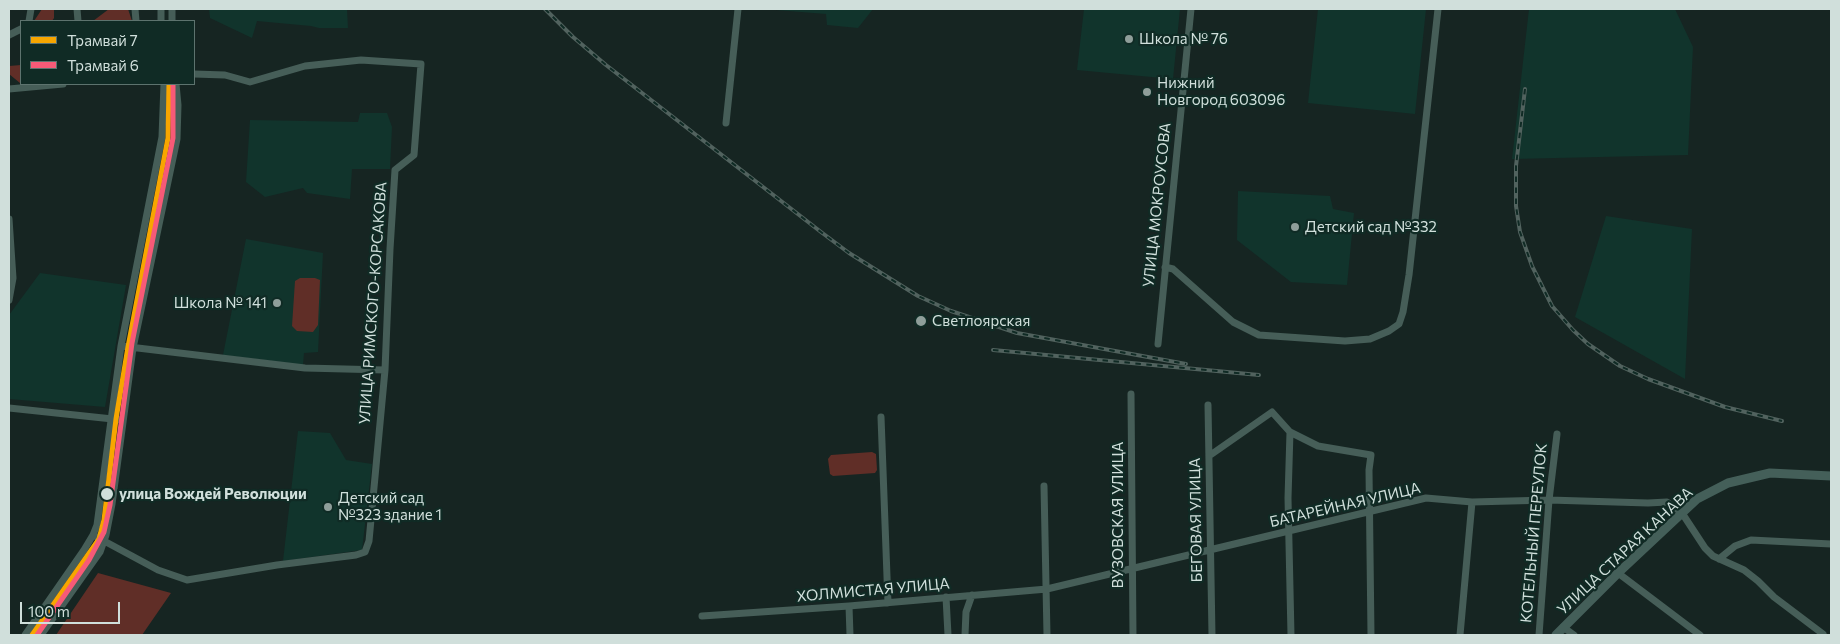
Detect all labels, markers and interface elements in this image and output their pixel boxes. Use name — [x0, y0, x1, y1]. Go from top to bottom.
legend — [20, 20, 195, 85]
place label: Школа № 76 — [1139, 30, 1228, 48]
text: Трамвай 7 — [67, 31, 138, 49]
marker: Школа № 76 — [1123, 33, 1135, 45]
text: Трамвай 6 — [67, 56, 139, 74]
place label: Нижний Новгород 603096 — [1157, 74, 1285, 109]
marker: Нижний Новгород 603096 — [1141, 86, 1153, 98]
street label: УЛИЦА МОКРОУСОВА — [1139, 122, 1175, 288]
street label: УЛИЦА РИМСКОГО-КОРСАКОВА — [356, 181, 390, 425]
place label: Детский сад №332 — [1305, 218, 1437, 236]
marker: Детский сад №332 — [1289, 221, 1301, 233]
place label: Школа № 141 — [174, 294, 267, 312]
marker: Школа № 141 — [271, 297, 283, 309]
place label: Светлоярская — [932, 312, 1030, 330]
marker: Светлоярская — [914, 314, 928, 328]
street label: ВУЗОВСКАЯ УЛИЦА — [1109, 442, 1127, 588]
street label: КОТЕЛЬНЫЙ ПЕРЕУЛОК — [1517, 443, 1551, 623]
street label: БЕГОВАЯ УЛИЦА — [1186, 458, 1206, 582]
street label: БАТАРЕЙНАЯ УЛИЦА — [1268, 479, 1422, 531]
street label: УЛИЦА СТАРАЯ КАНАВА — [1553, 483, 1697, 619]
place label: улица Вождей Революции — [119, 485, 307, 503]
marker: улица Вождей Революции — [99, 486, 115, 502]
place label: Детский сад №323 здание 1 — [338, 489, 442, 524]
marker: Детский сад №323 здание 1 — [322, 501, 334, 513]
street label: ХОЛМИСТАЯ УЛИЦА — [796, 574, 950, 606]
scale bar — [22, 592, 122, 624]
text: 100 m — [28, 602, 70, 620]

